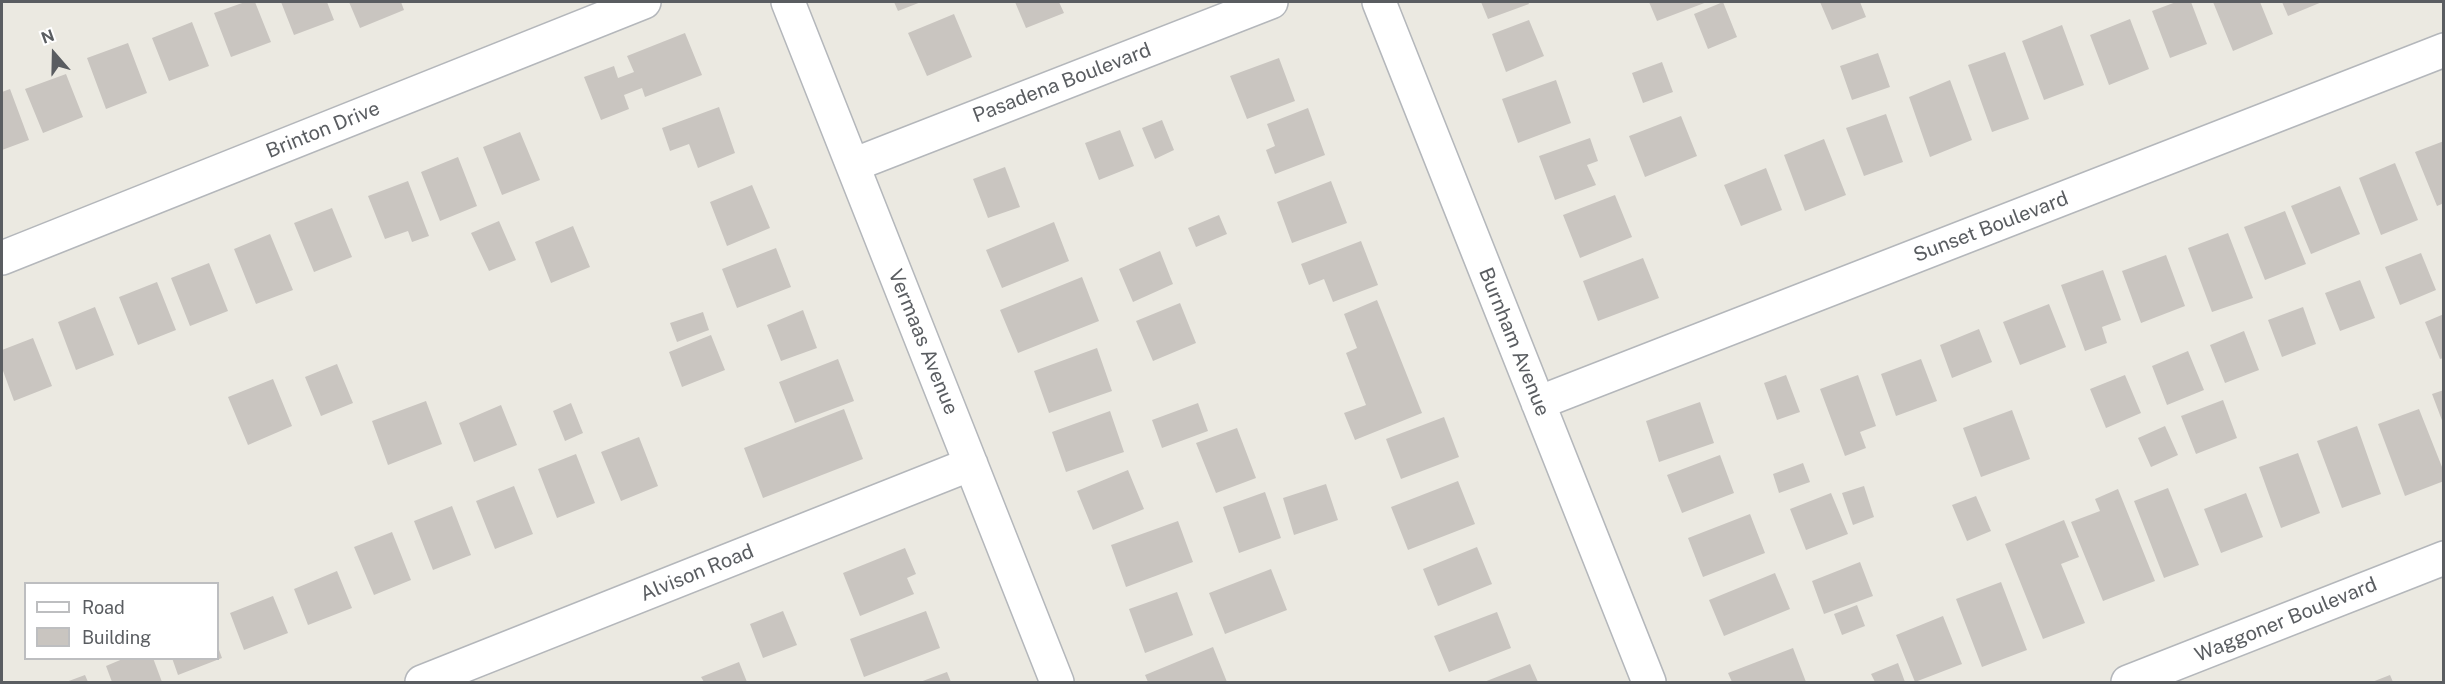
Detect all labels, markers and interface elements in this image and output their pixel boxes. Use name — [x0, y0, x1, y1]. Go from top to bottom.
north arrow — [24, 24, 84, 84]
text: N — [39, 26, 57, 48]
street label: Pasadena Boulevard — [969, 38, 1155, 128]
street label: Brinton Drive — [263, 96, 383, 164]
street label: Sunset Boulevard — [1910, 186, 2072, 268]
street label: Burnham Avenue — [1473, 264, 1555, 420]
street label: Vermaas Avenue — [883, 266, 963, 418]
street label: Alvison Road — [637, 539, 757, 607]
street label: Waggoner Boulevard — [2192, 573, 2380, 667]
legend — [24, 582, 219, 660]
text: Road — [82, 597, 125, 618]
text: Building — [82, 627, 151, 648]

